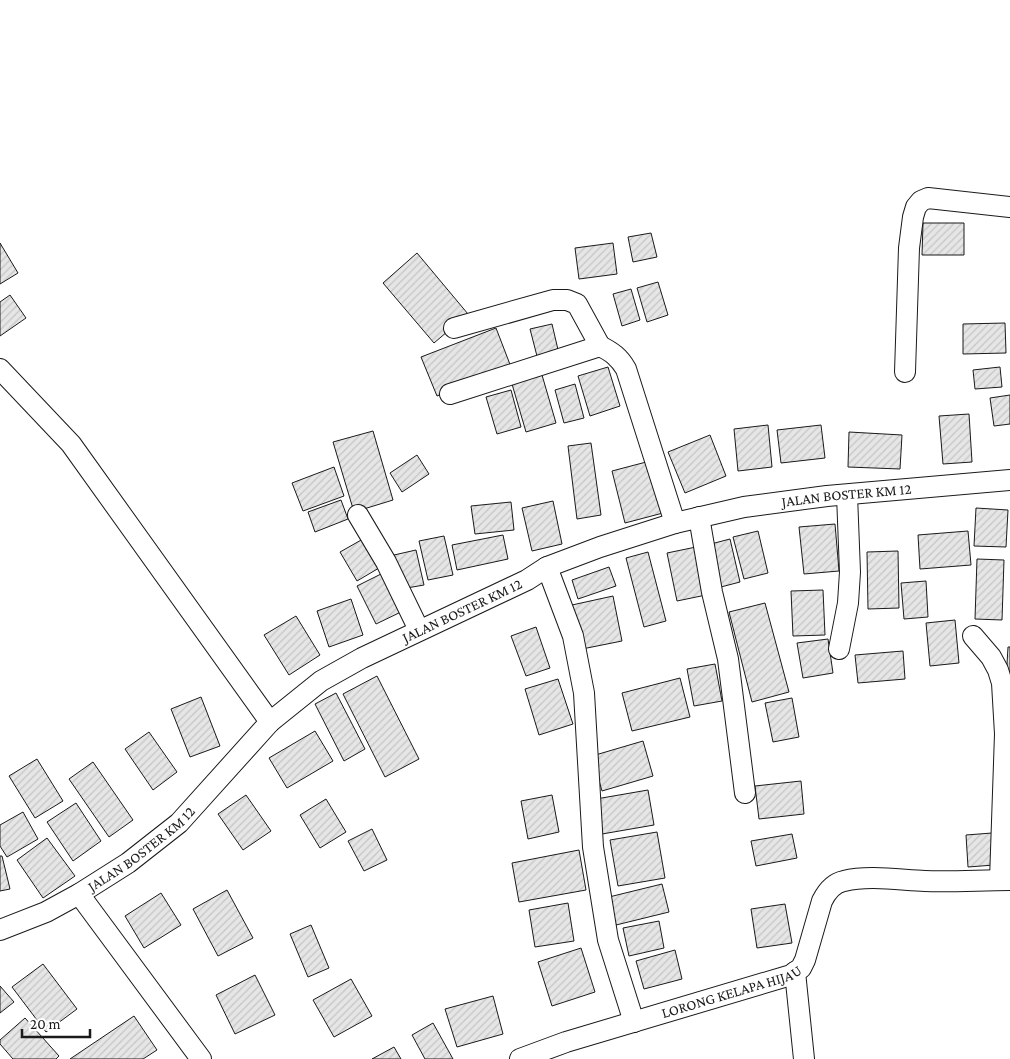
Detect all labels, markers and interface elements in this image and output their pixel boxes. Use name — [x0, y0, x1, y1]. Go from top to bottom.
street label: JALAN BOSTER KM 12 — [779, 481, 912, 511]
street label: JALAN BOSTER KM 12 — [398, 576, 525, 647]
street label: JALAN BOSTER KM 12 — [83, 803, 198, 896]
street label: LORONG KELAPA HIJAU — [659, 962, 805, 1021]
scale bar — [22, 1006, 90, 1038]
text: 20 m — [30, 1016, 61, 1032]

